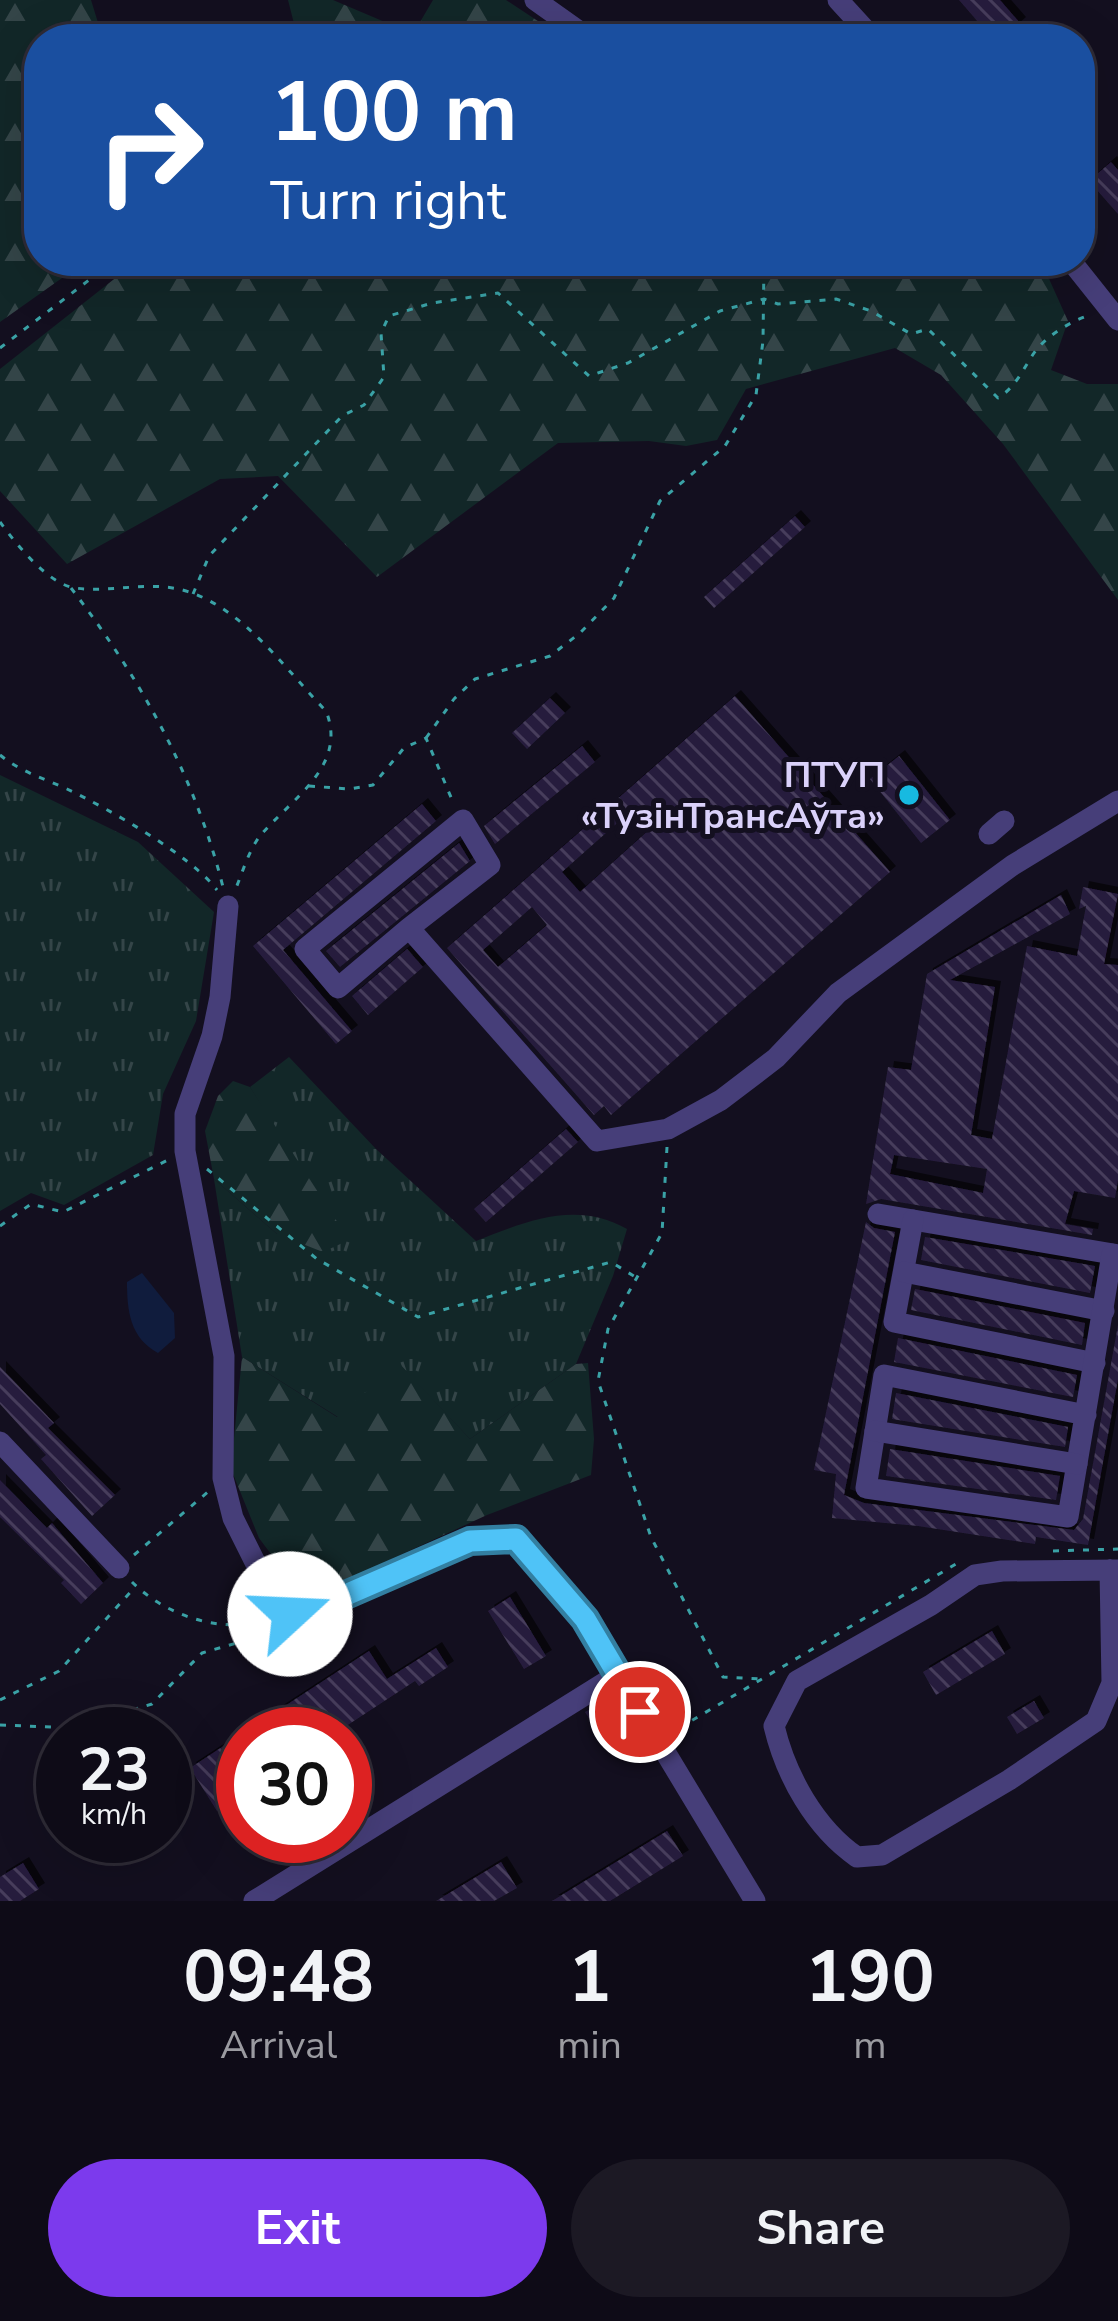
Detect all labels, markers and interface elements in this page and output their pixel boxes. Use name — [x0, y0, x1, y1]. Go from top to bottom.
text: 100 m — [270, 55, 518, 170]
icon: right — [72, 72, 228, 228]
text: Turn right — [270, 164, 506, 238]
place label: ПТУП «ТузінТрансАўта» — [580, 751, 885, 841]
marker: ПТУП «ТузінТрансАўта» — [896, 782, 922, 808]
position arrow — [227, 1551, 353, 1677]
pin — [589, 1661, 691, 1763]
icon: arrive — [607, 1679, 673, 1745]
speed limit sign: 30 — [216, 1707, 372, 1863]
text: 23 — [78, 1729, 150, 1811]
text: km/h — [81, 1794, 147, 1835]
text: 09:48 — [183, 1928, 374, 2026]
text: 1 — [568, 1928, 611, 2026]
text: 190 — [805, 1928, 935, 2026]
text: Arrival — [220, 2019, 337, 2072]
text: min — [557, 2019, 622, 2072]
text: m — [853, 2019, 887, 2072]
button: Exit — [48, 2159, 547, 2297]
button: Share — [571, 2159, 1070, 2297]

